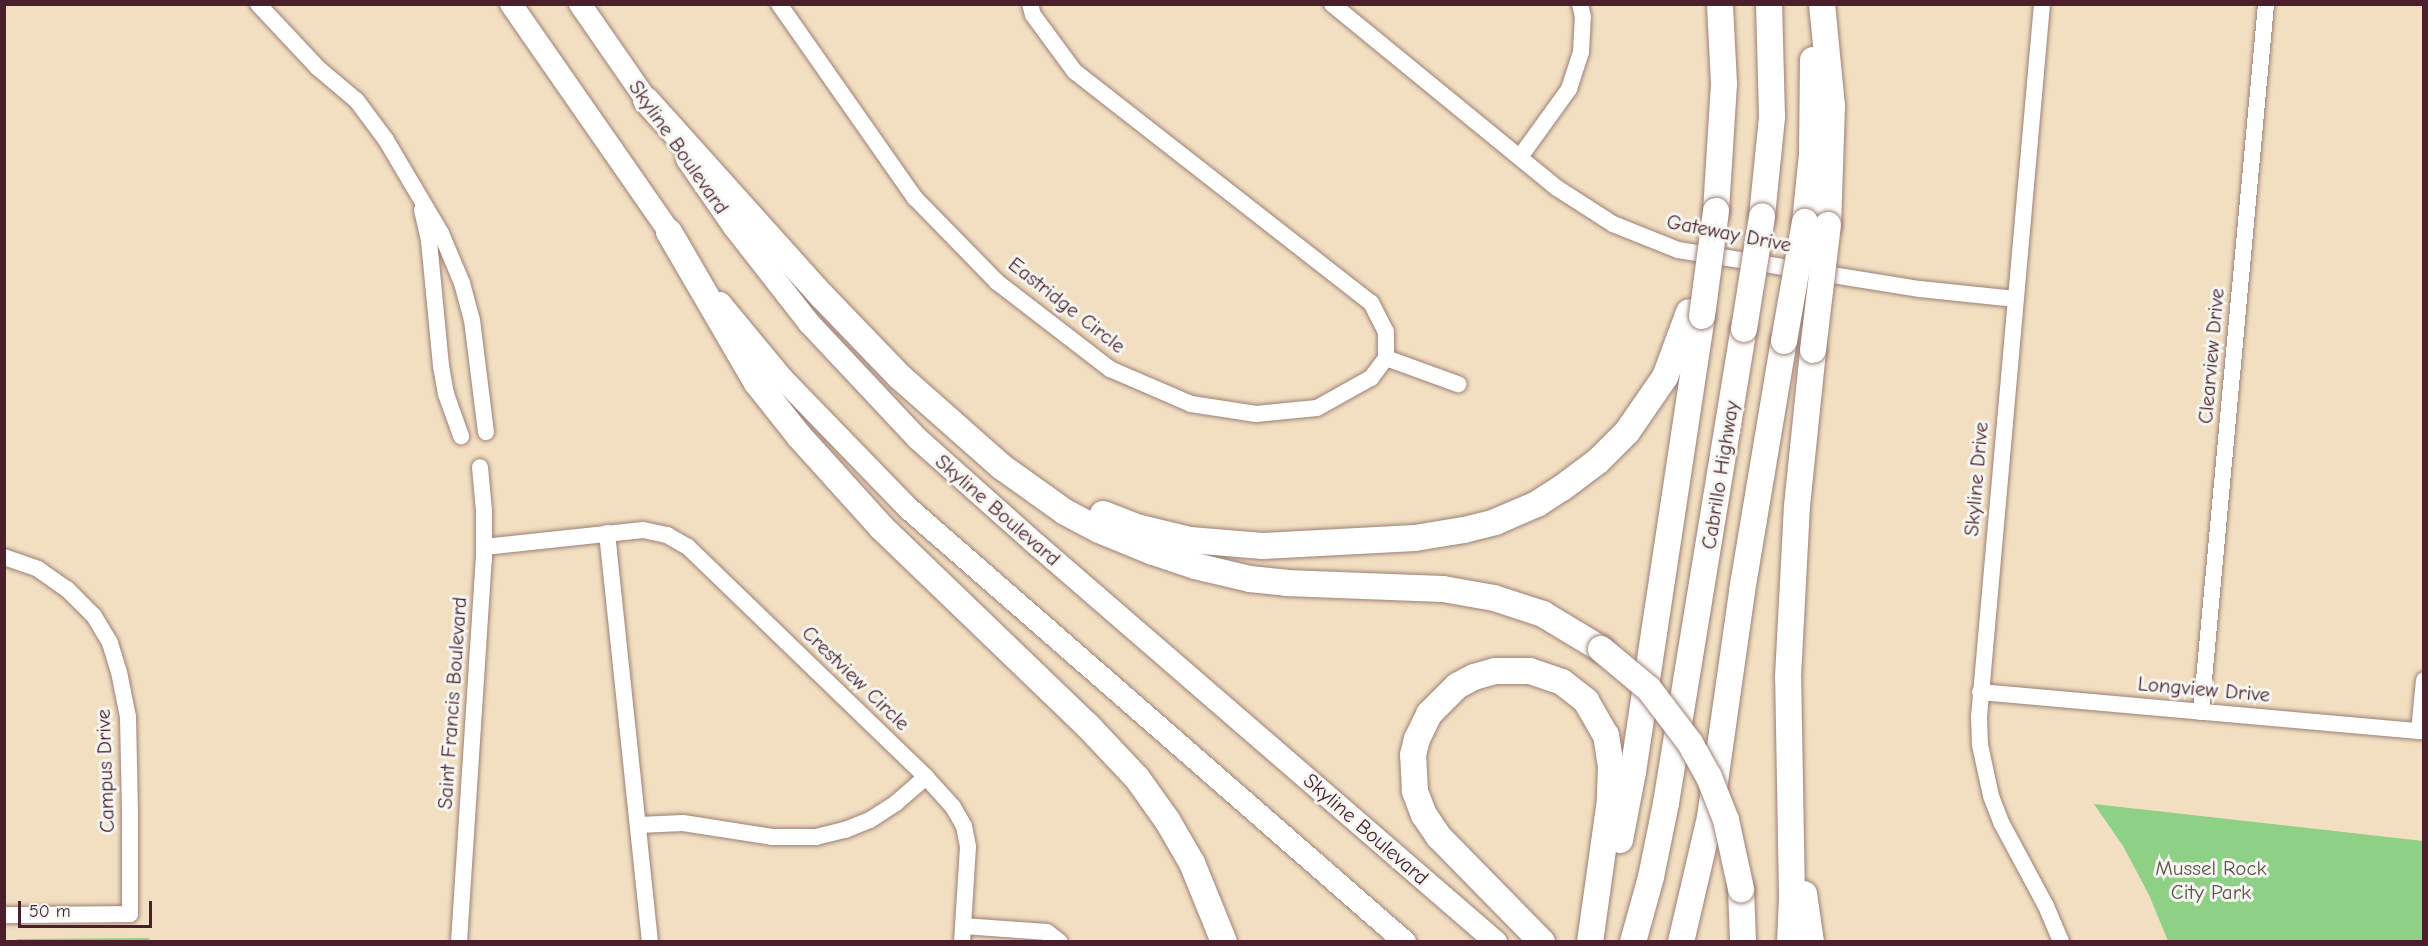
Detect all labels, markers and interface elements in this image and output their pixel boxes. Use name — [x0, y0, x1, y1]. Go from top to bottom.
street label: Skyline Boulevard — [623, 75, 735, 219]
street label: Gateway Drive — [1665, 209, 1793, 257]
street label: Eastridge Circle — [1003, 251, 1131, 359]
street label: Clearview Drive — [2193, 287, 2229, 425]
street label: Cabrillo Highway — [1696, 399, 1744, 551]
street label: Skyline Drive — [1958, 421, 1994, 537]
street label: Skyline Boulevard — [930, 449, 1066, 571]
street label: Saint Francis Boulevard — [432, 596, 472, 810]
street label: Crestview Circle — [797, 620, 915, 736]
street label: Longview Drive — [2137, 671, 2271, 707]
street label: Campus Drive — [90, 709, 120, 833]
street label: Skyline Boulevard — [1298, 768, 1434, 890]
park label: Mussel Rock City Park — [2155, 855, 2267, 905]
scale bar — [21, 889, 154, 927]
text: 50 m — [29, 901, 71, 922]

